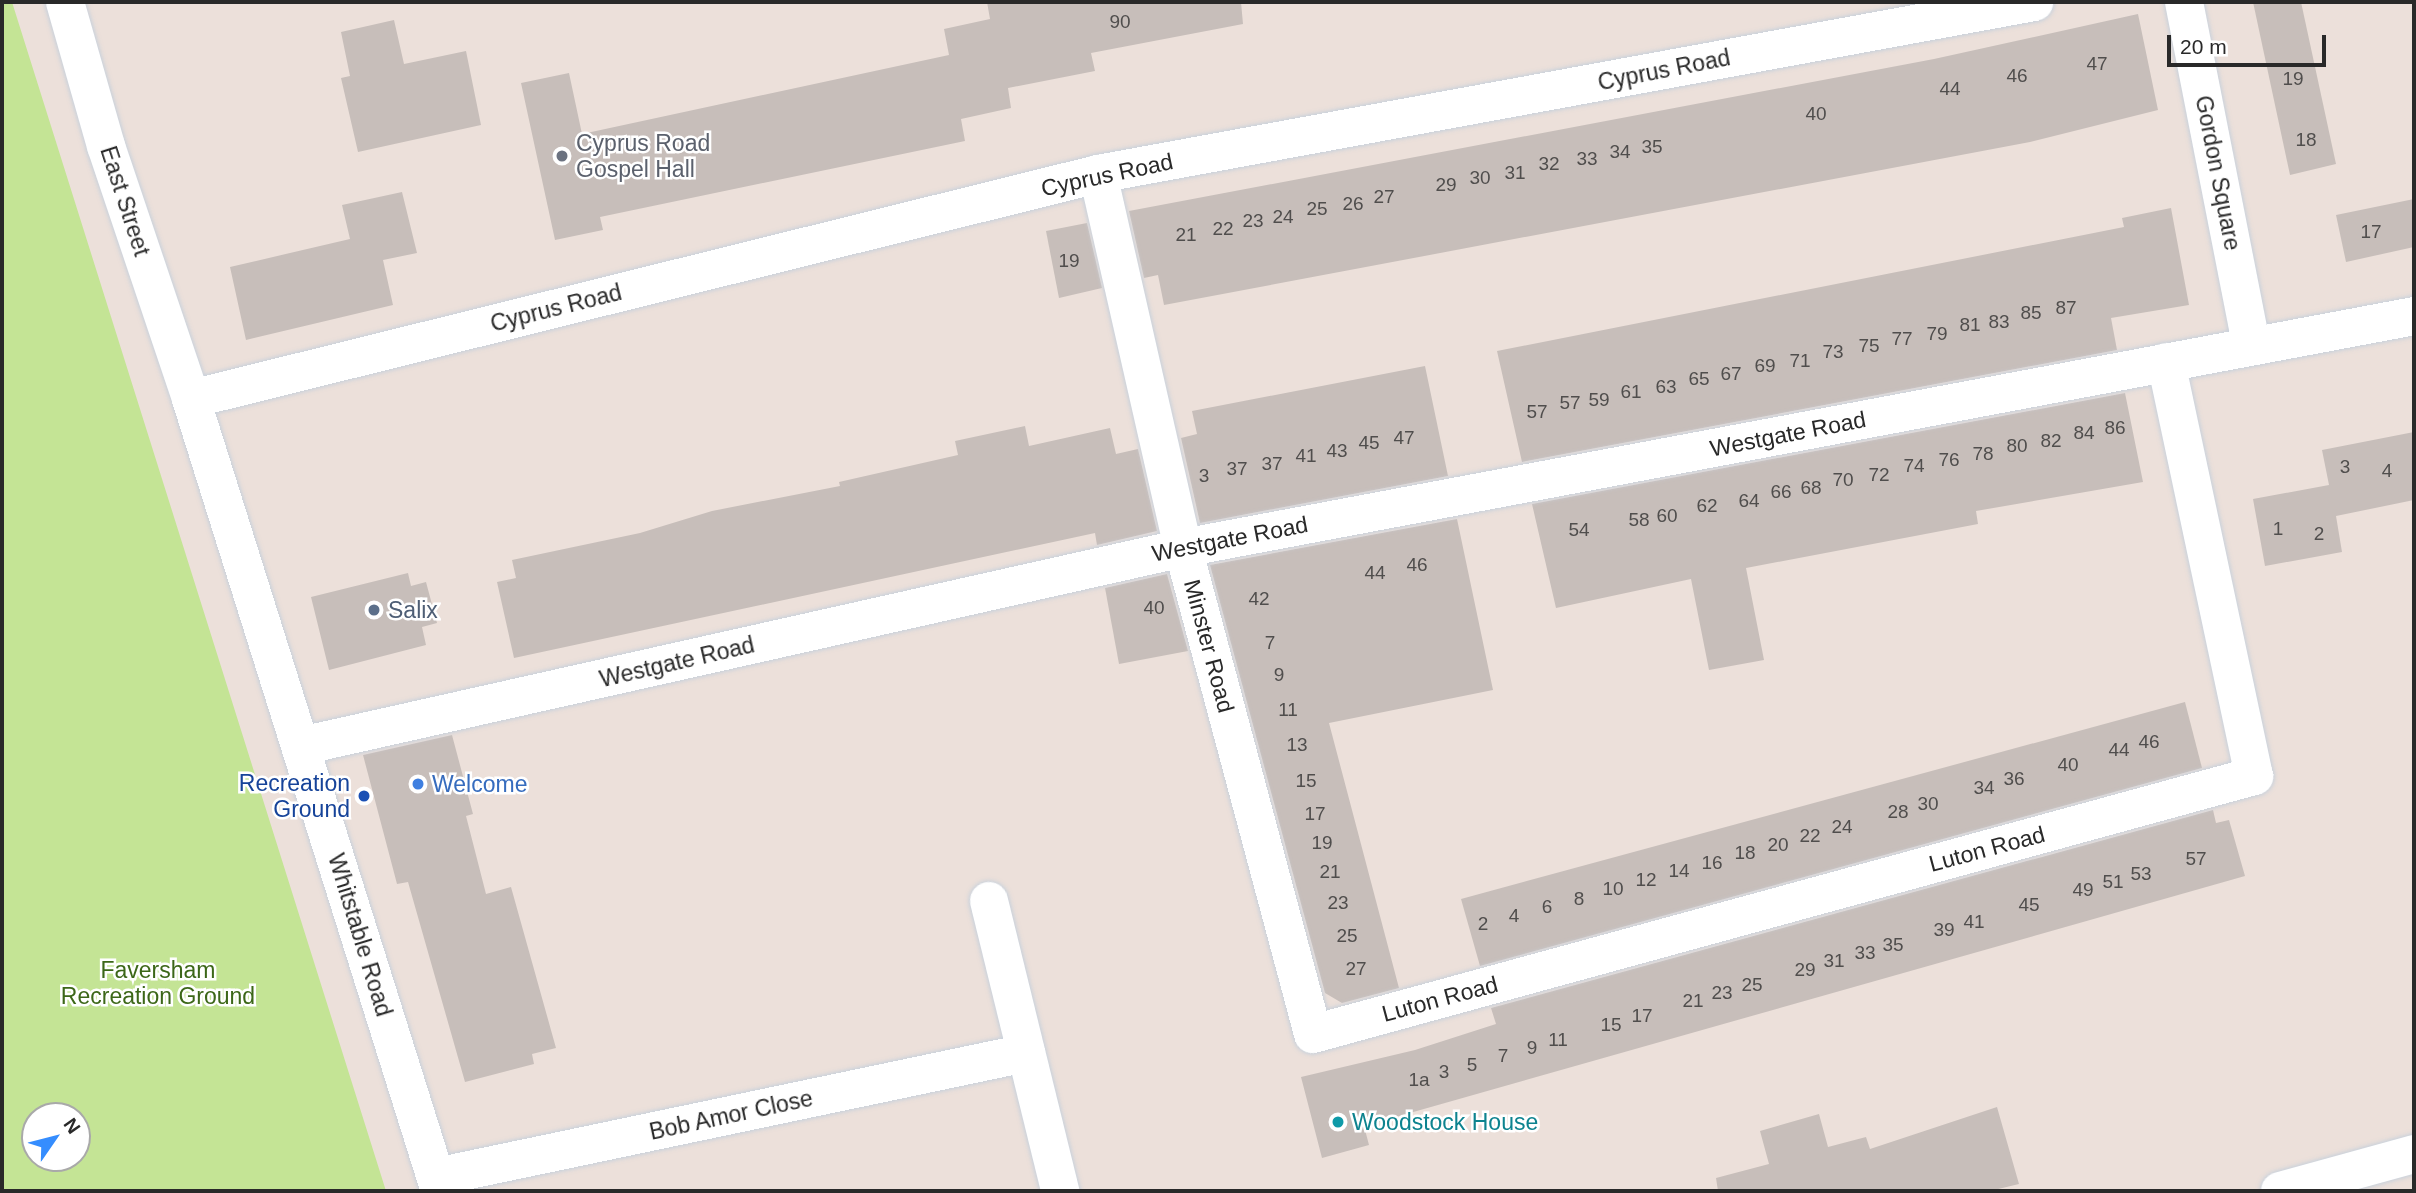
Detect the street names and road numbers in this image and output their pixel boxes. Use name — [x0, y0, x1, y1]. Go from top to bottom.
street label: Cyprus Road — [1595, 44, 1733, 96]
street label: Gordon Square — [2189, 93, 2247, 253]
street label: East Street — [94, 143, 156, 259]
street label: Cyprus Road — [1038, 148, 1176, 202]
street label: Cyprus Road — [488, 278, 624, 338]
street label: Westgate Road — [1708, 405, 1868, 463]
street label: Westgate Road — [1150, 510, 1310, 568]
street label: Minster Road — [1178, 576, 1240, 716]
street label: Westgate Road — [597, 631, 757, 693]
street label: Luton Road — [1926, 820, 2048, 878]
street label: Whitstable Road — [322, 850, 398, 1020]
street label: Luton Road — [1379, 970, 1501, 1028]
street label: Bob Amor Close — [646, 1084, 816, 1146]

